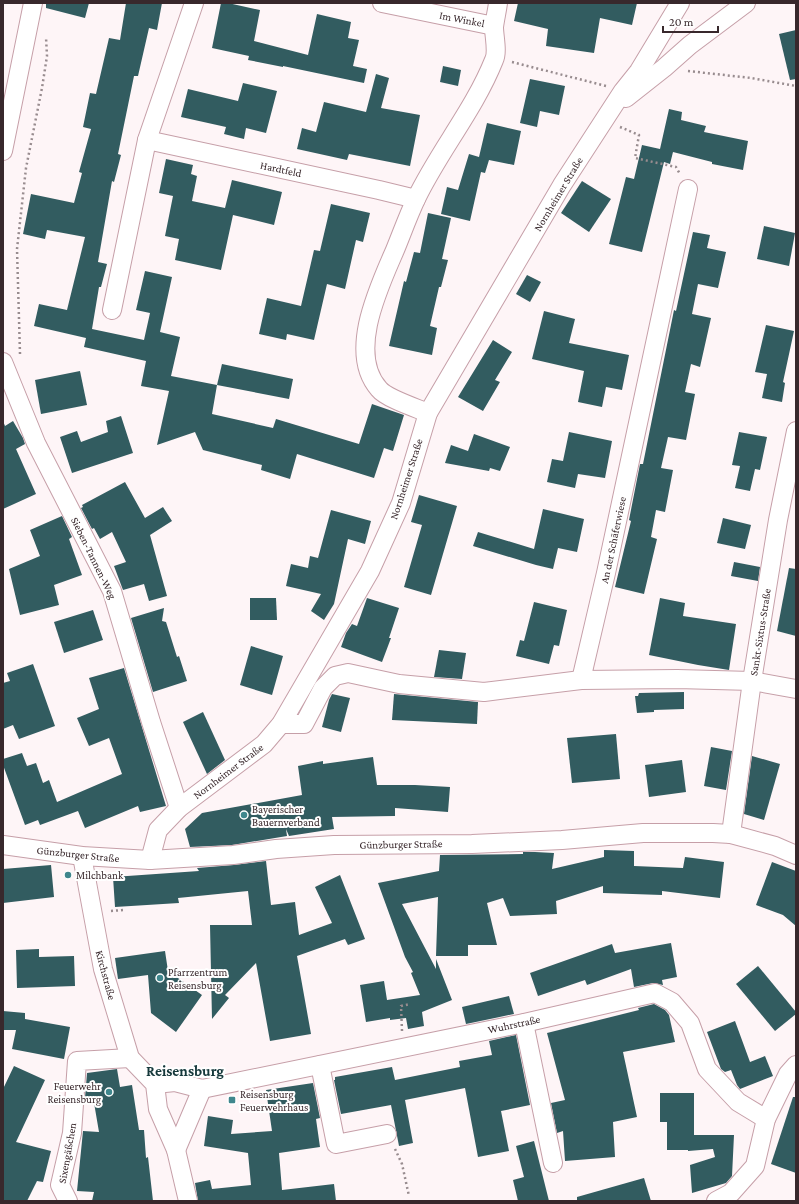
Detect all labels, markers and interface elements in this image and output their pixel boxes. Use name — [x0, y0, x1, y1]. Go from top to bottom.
scale bar — [663, 8, 718, 34]
street label: Im Winkel — [438, 9, 486, 29]
text: 20 m — [669, 15, 694, 29]
street label: Nornheimer Straße — [531, 155, 585, 233]
street label: Hardtfeld — [259, 159, 303, 179]
street label: Nornheimer Straße — [387, 437, 425, 521]
street label: An der Schäferwiese — [598, 495, 628, 584]
street label: Sieben-Tannen-Weg — [68, 515, 119, 602]
street label: Sankt-Sixtus-Straße — [747, 587, 773, 677]
street label: Nornheimer Straße — [191, 741, 265, 801]
place label: Bayerischer Bauernverband — [252, 803, 320, 828]
marker: Bayerischer Bauernverband — [239, 810, 249, 820]
street label: Günzburger Straße — [359, 837, 443, 852]
street label: Günzburger Straße — [36, 844, 120, 865]
place label: Milchbank — [76, 869, 124, 881]
marker: Milchbank — [63, 870, 73, 880]
street label: Kirchstraße — [94, 949, 118, 1001]
place label: Pfarrzentrum Reisensburg — [168, 966, 227, 992]
marker: Pfarrzentrum Reisensburg — [155, 973, 165, 983]
street label: Wuhrstraße — [487, 1013, 541, 1035]
district label: Reisensburg — [146, 1063, 224, 1079]
place label: Feuerwehr Reisensburg — [47, 1080, 102, 1106]
marker: Feuerwehr Reisensburg — [104, 1087, 114, 1097]
place label: Reisensburg Feuerwehrhaus — [240, 1088, 308, 1113]
marker: Reisensburg Feuerwehrhaus — [227, 1095, 237, 1105]
street label: Sixengäßchen — [56, 1122, 79, 1184]

